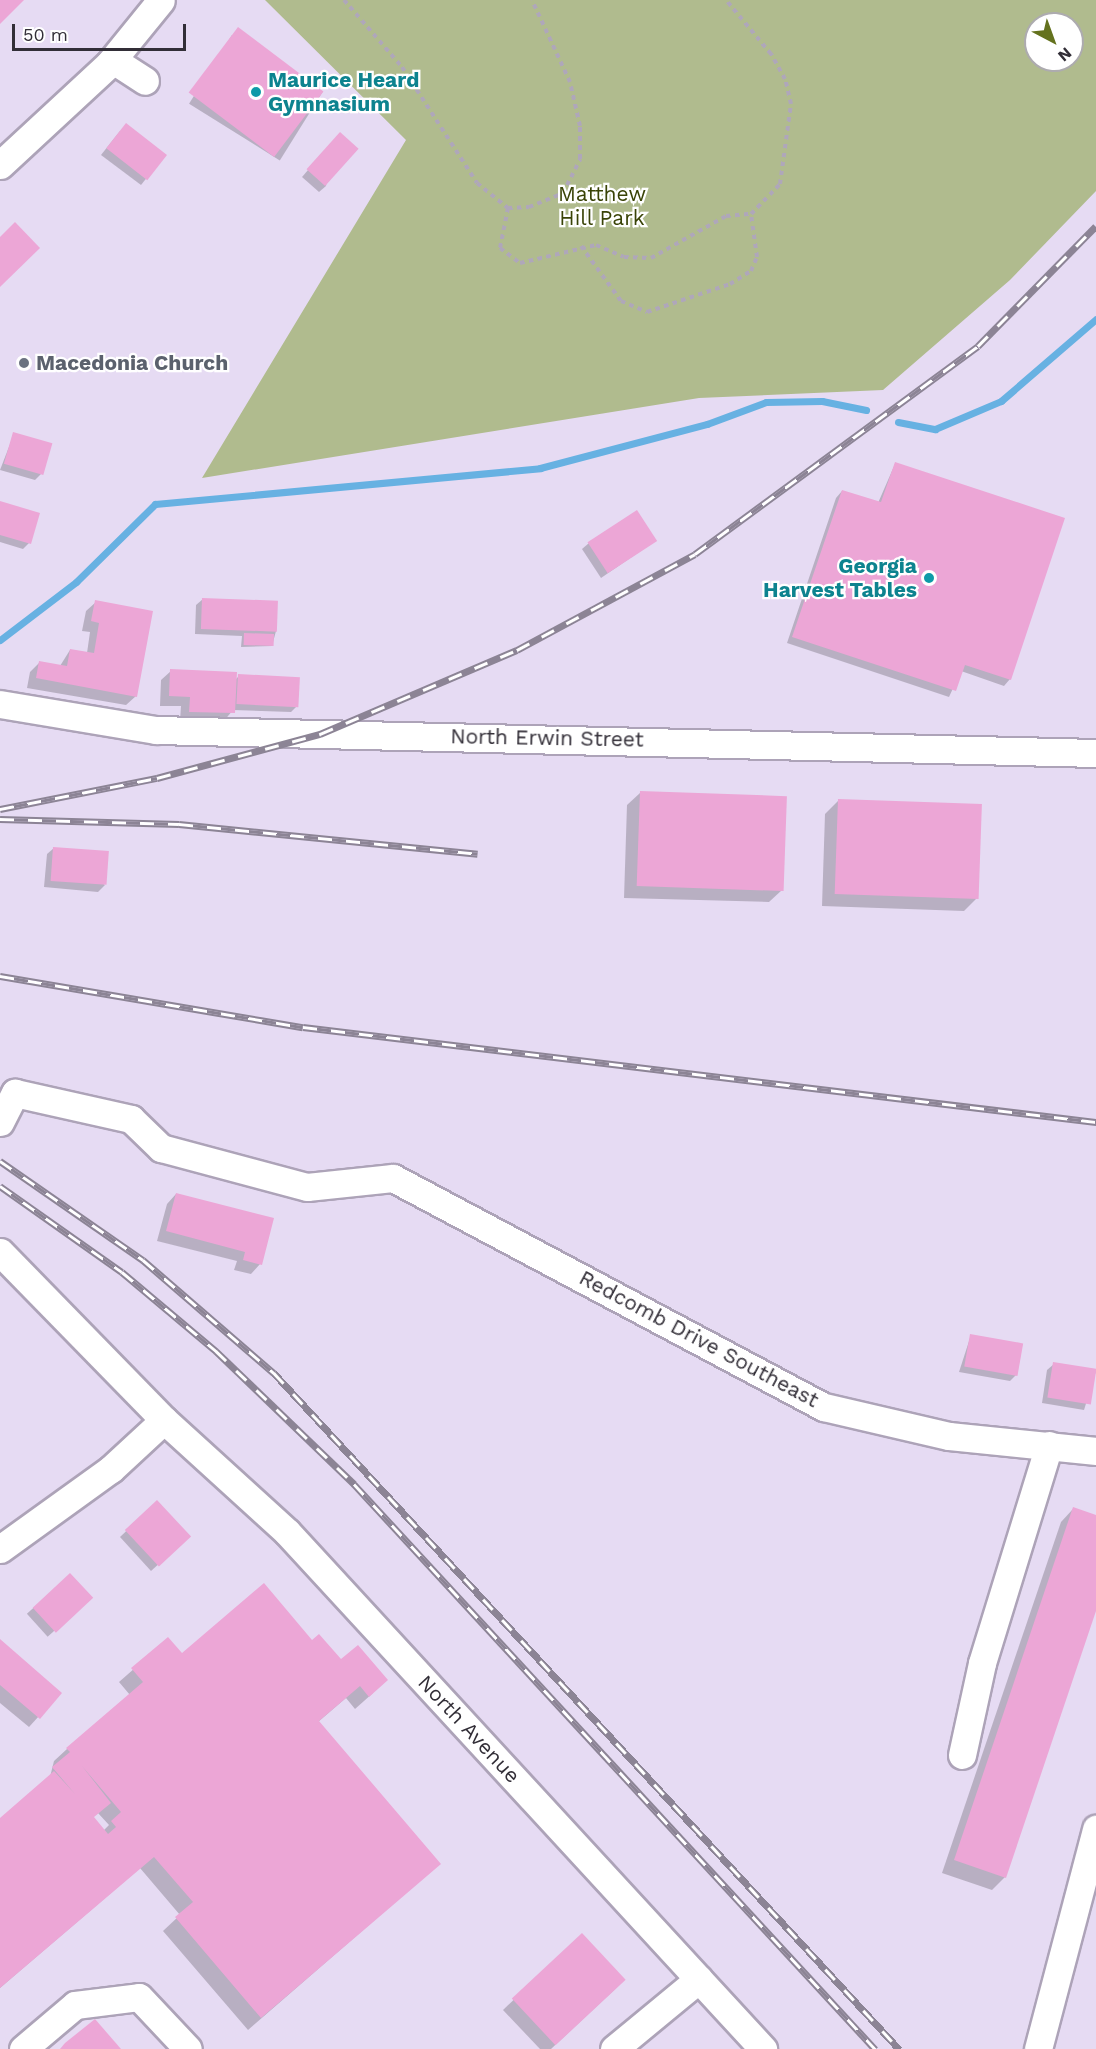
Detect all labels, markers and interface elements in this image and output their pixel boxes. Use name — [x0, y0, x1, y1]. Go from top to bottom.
scale bar — [15, 12, 189, 50]
north arrow — [1024, 12, 1084, 72]
text: 50 m — [23, 24, 68, 45]
text: N — [1054, 43, 1076, 66]
place label: Maurice Heard Gymnasium — [268, 67, 419, 117]
marker: Maurice Heard Gymnasium — [249, 85, 263, 99]
park label: Matthew Hill Park — [558, 181, 646, 231]
place label: Macedonia Church — [36, 350, 228, 376]
marker: Macedonia Church — [17, 356, 31, 370]
place label: Georgia Harvest Tables — [763, 553, 917, 603]
marker: Georgia Harvest Tables — [922, 571, 936, 585]
street label: North Erwin Street — [450, 724, 644, 752]
street label: Redcomb Drive Southeast — [575, 1265, 823, 1413]
street label: North Avenue — [412, 1670, 526, 1788]

